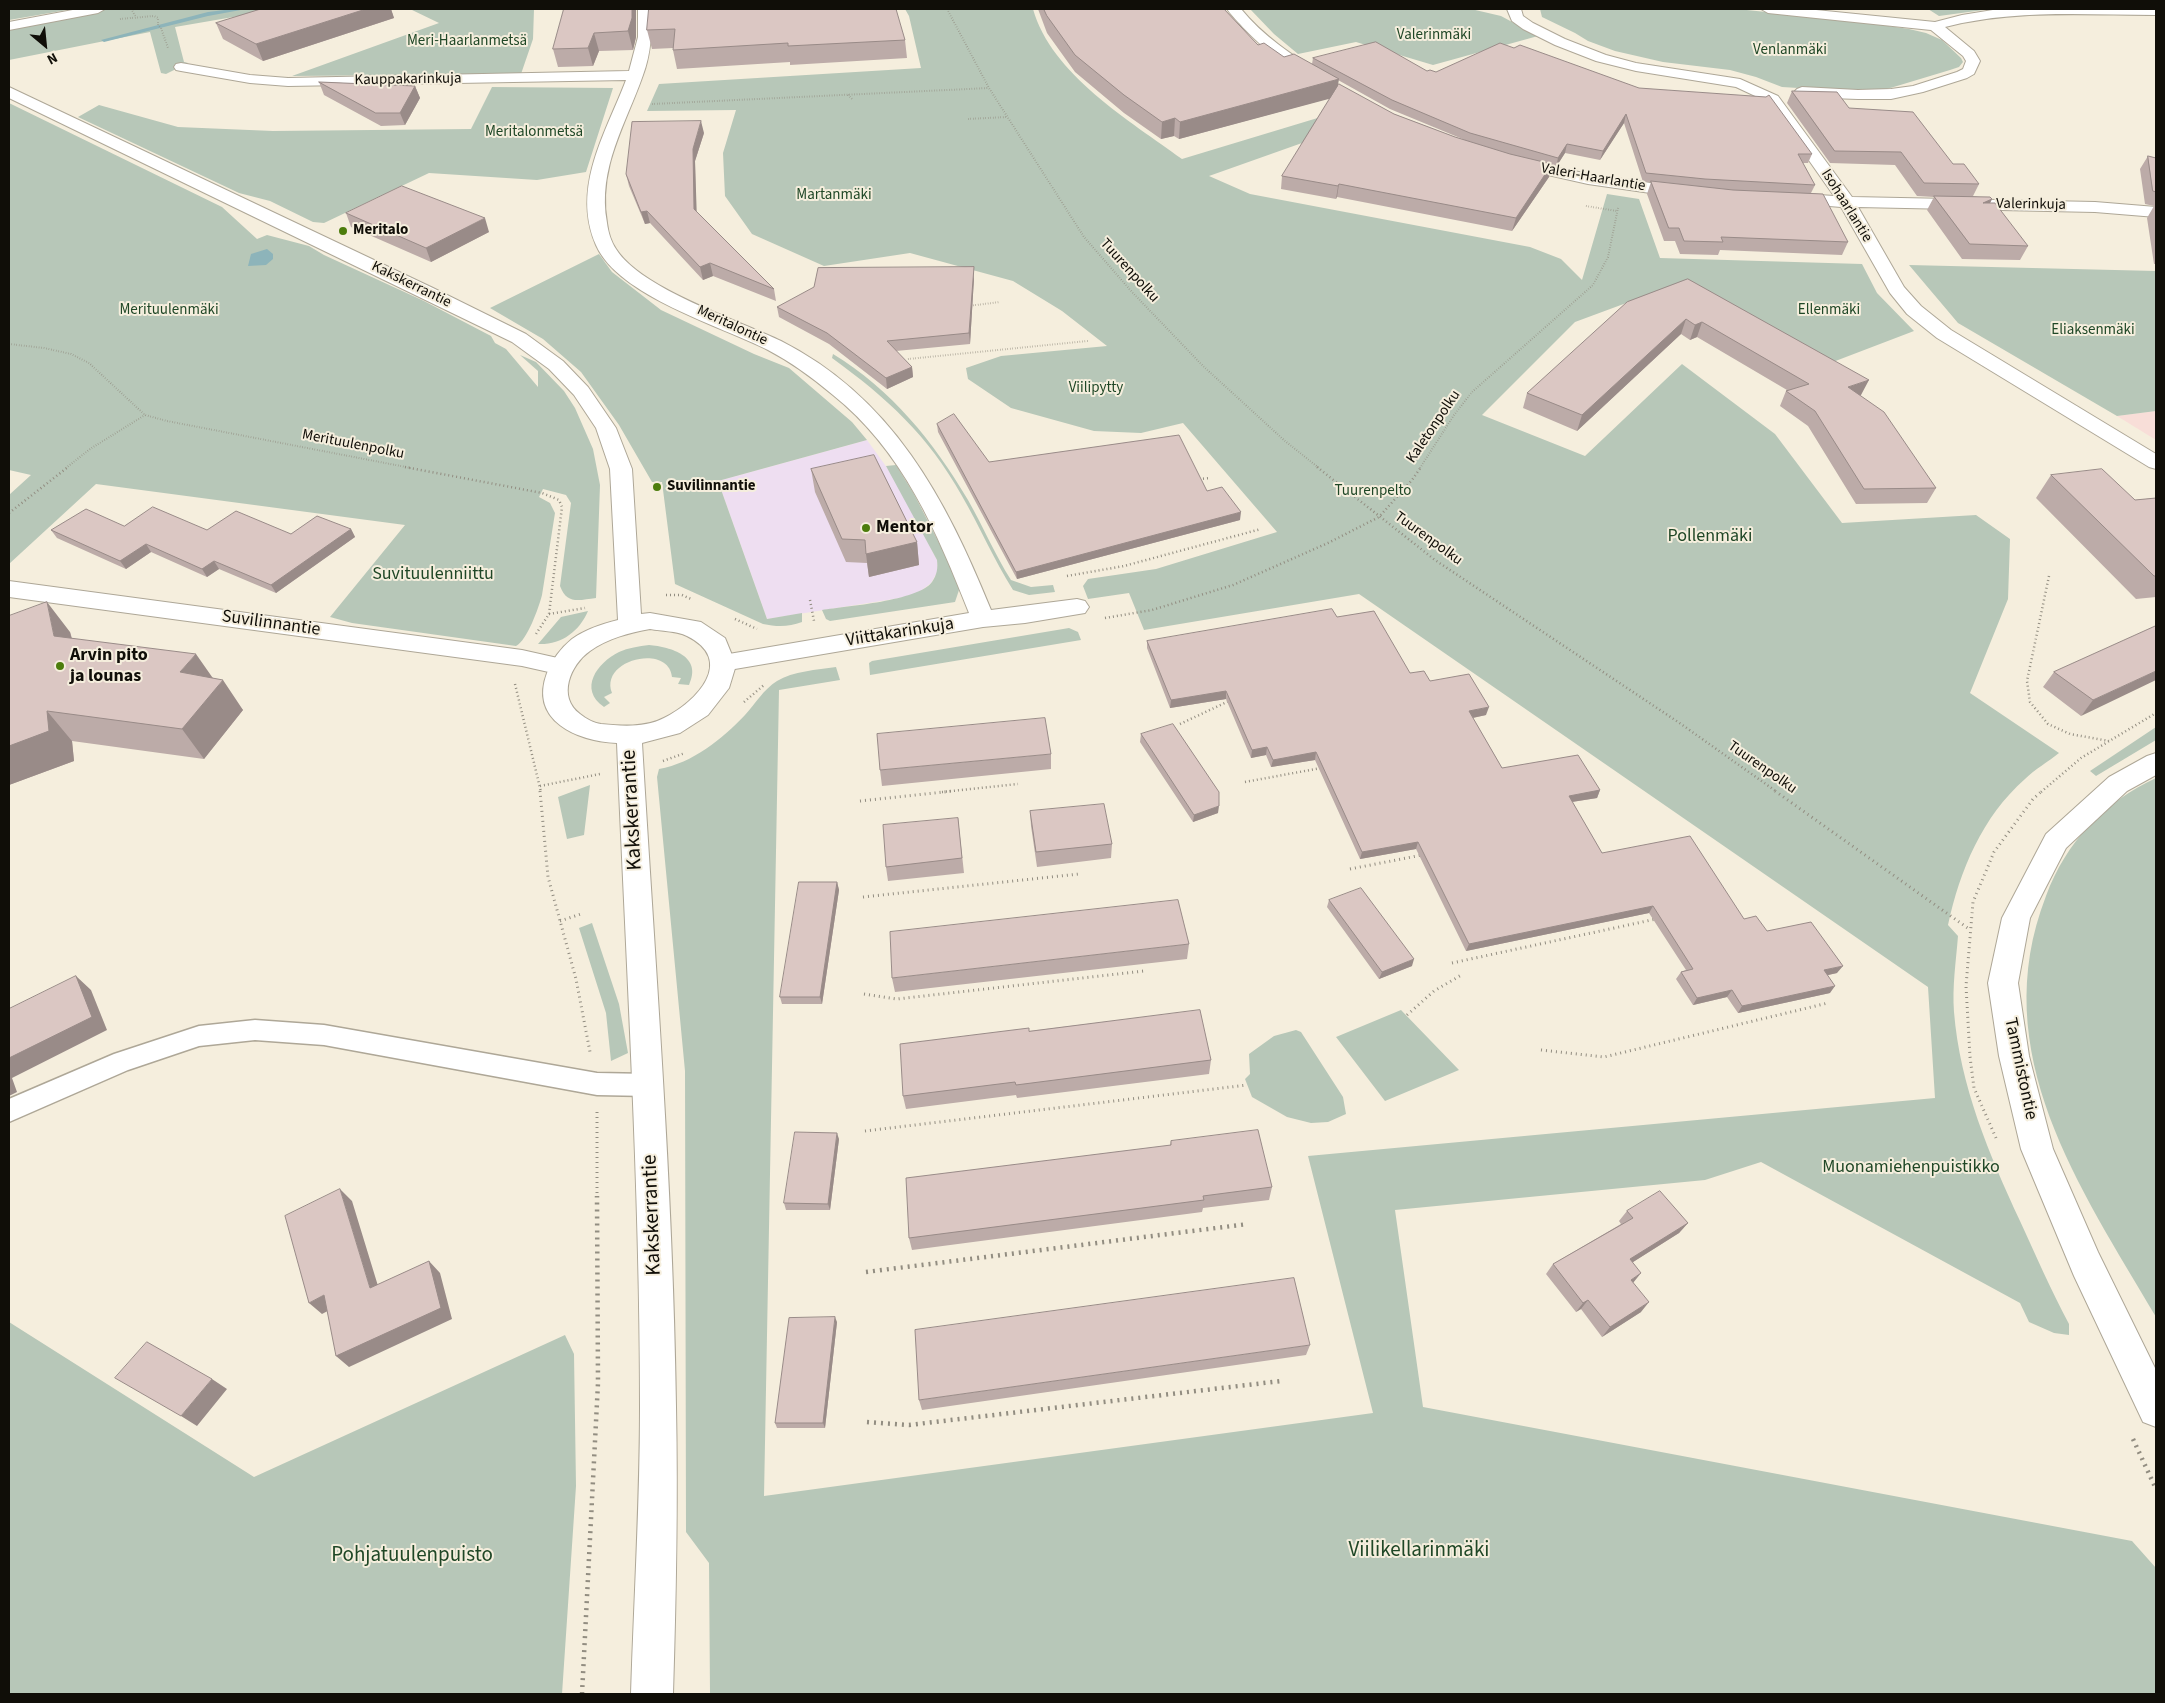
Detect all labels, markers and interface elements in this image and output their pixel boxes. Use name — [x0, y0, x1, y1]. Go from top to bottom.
north arrow — [20, 20, 70, 70]
park label: Valerinmäki — [1397, 27, 1471, 45]
park label: Meri-Haarlanmetsä — [407, 33, 527, 51]
park label: Venlanmäki — [1753, 42, 1827, 60]
text: N — [43, 47, 61, 69]
street label: Kauppakarinkuja — [354, 70, 462, 90]
park label: Meritalonmetsä — [485, 124, 583, 142]
street label: Valeri-Haarlantie — [1539, 160, 1647, 196]
street label: Isohaarlantie — [1816, 166, 1876, 246]
park label: Martanmäki — [796, 187, 872, 205]
street label: Valerinkuja — [1996, 195, 2066, 215]
place label: Meritalo — [353, 222, 408, 240]
marker: Meritalo — [337, 225, 349, 237]
street label: Tuurenpolku — [1096, 235, 1162, 307]
street label: Kakskerrantie — [368, 258, 454, 312]
park label: Merituulenmäki — [119, 302, 219, 320]
street label: Meritalontie — [694, 302, 770, 350]
park label: Ellenmäki — [1798, 302, 1860, 320]
park label: Eliaksenmäki — [2051, 322, 2135, 340]
park label: Viilipytty — [1069, 380, 1123, 398]
street label: Kaletonpolku — [1403, 387, 1465, 467]
street label: Merituulenpolku — [300, 426, 406, 464]
place label: Suvilinnantie — [667, 478, 756, 496]
marker: Suvilinnantie — [651, 481, 663, 493]
park label: Tuurenpelto — [1335, 483, 1411, 501]
street label: Tuurenpolku — [1390, 508, 1466, 570]
place label: Mentor — [876, 517, 933, 539]
marker: Mentor — [860, 522, 872, 534]
park label: Pollenmäki — [1668, 526, 1752, 548]
park label: Suvituulenniittu — [372, 564, 494, 586]
street label: Suvilinnantie — [220, 606, 322, 642]
street label: Viittakarinkuja — [845, 614, 955, 652]
place label: Arvin pito ja lounas — [70, 645, 148, 688]
marker: Arvin pito ja lounas — [54, 660, 66, 672]
street label: Tuurenpolku — [1724, 738, 1800, 798]
street label: Kakskerrantie — [617, 749, 649, 871]
street label: Tammistontie — [1999, 1016, 2041, 1122]
street label: Kakskerrantie — [638, 1154, 668, 1276]
park label: Muonamiehenpuistikko — [1822, 1157, 2000, 1179]
park label: Viilikellarinmäki — [1349, 1538, 1489, 1564]
park label: Pohjatuulenpuisto — [331, 1543, 493, 1569]

